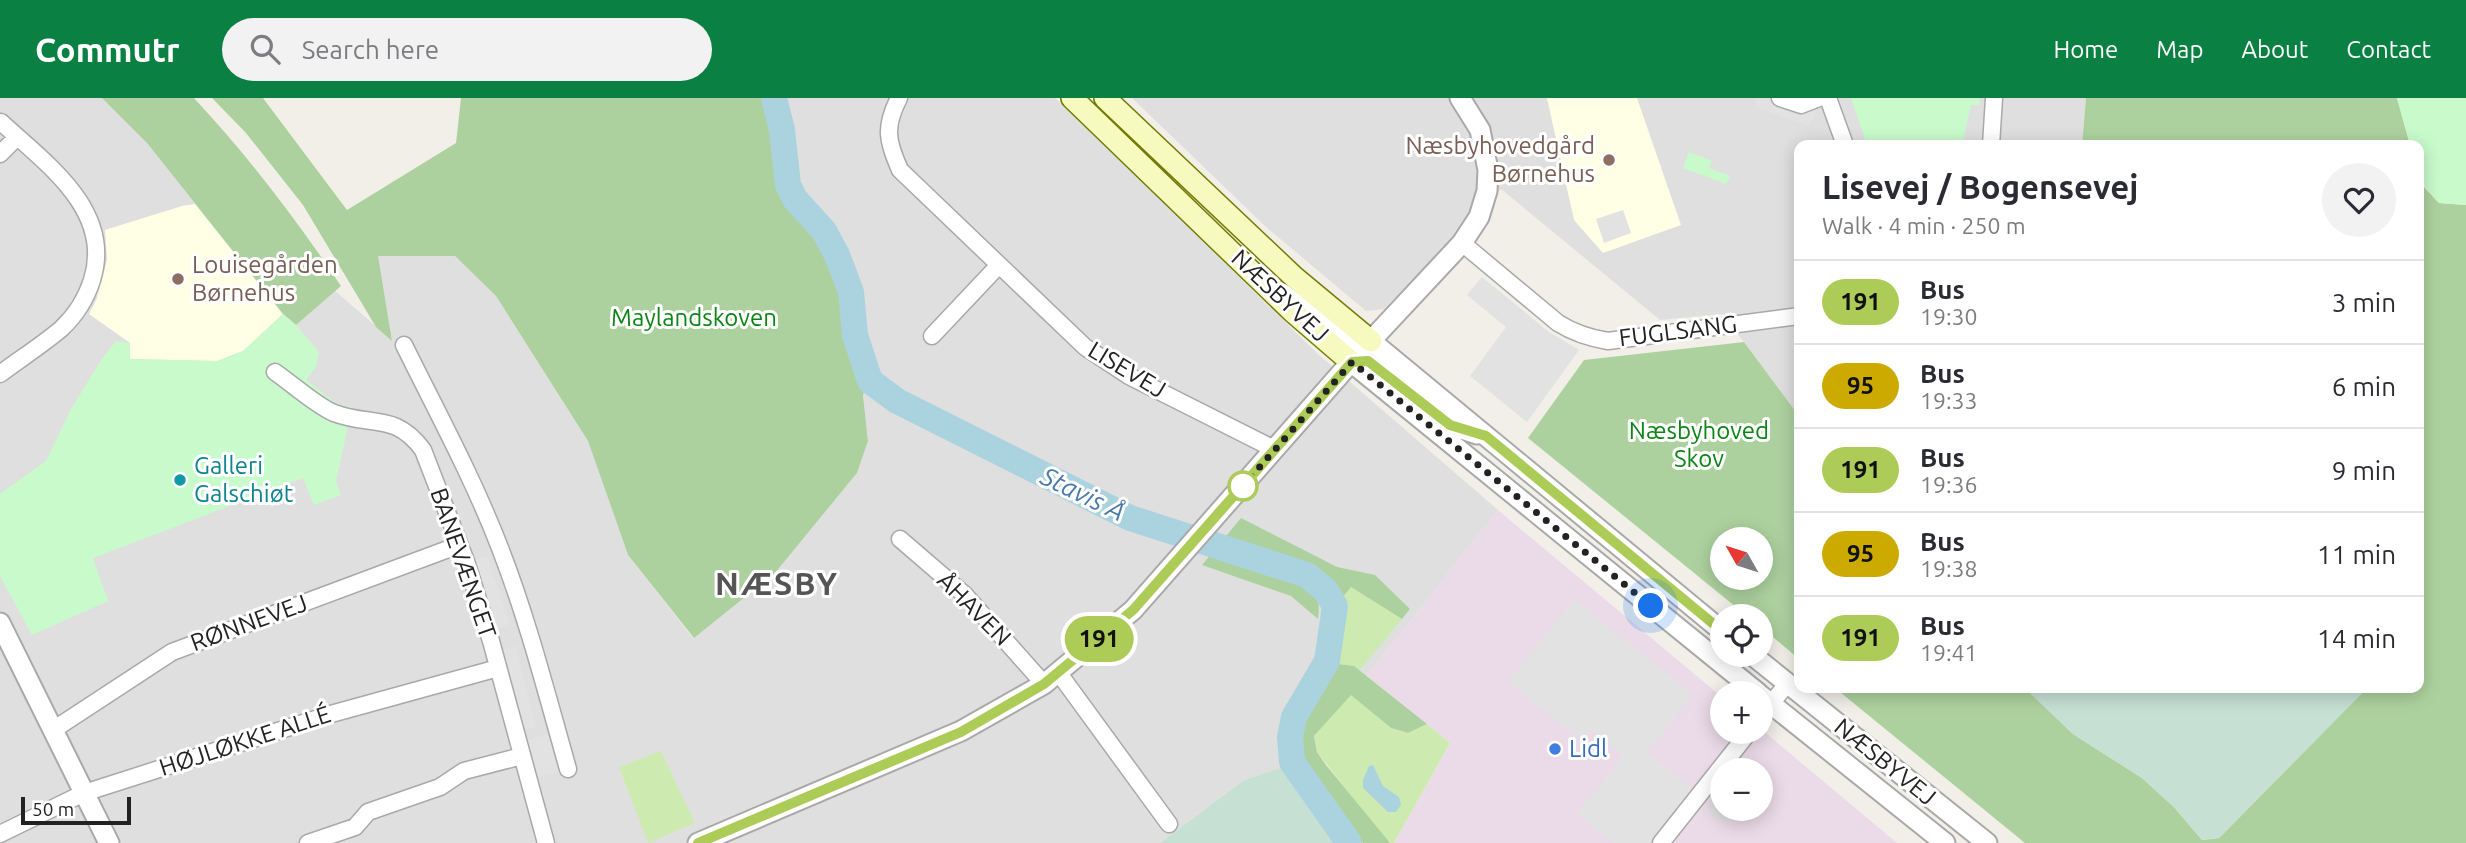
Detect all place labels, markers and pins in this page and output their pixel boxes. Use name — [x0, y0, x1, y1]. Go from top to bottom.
place label: Næsbyhovedgård Børnehus — [1405, 132, 1595, 187]
marker: Næsbyhovedgård Børnehus — [1601, 152, 1617, 168]
place label: Louisegården Børnehus — [192, 251, 338, 306]
marker: Louisegården Børnehus — [170, 271, 186, 287]
place label: Galleri Galschiøt — [194, 452, 294, 507]
unlabelled marker — [1228, 471, 1258, 501]
marker: Galleri Galschiøt — [172, 472, 188, 488]
place label: Lidl — [1569, 735, 1607, 762]
marker: Lidl — [1547, 741, 1563, 757]

